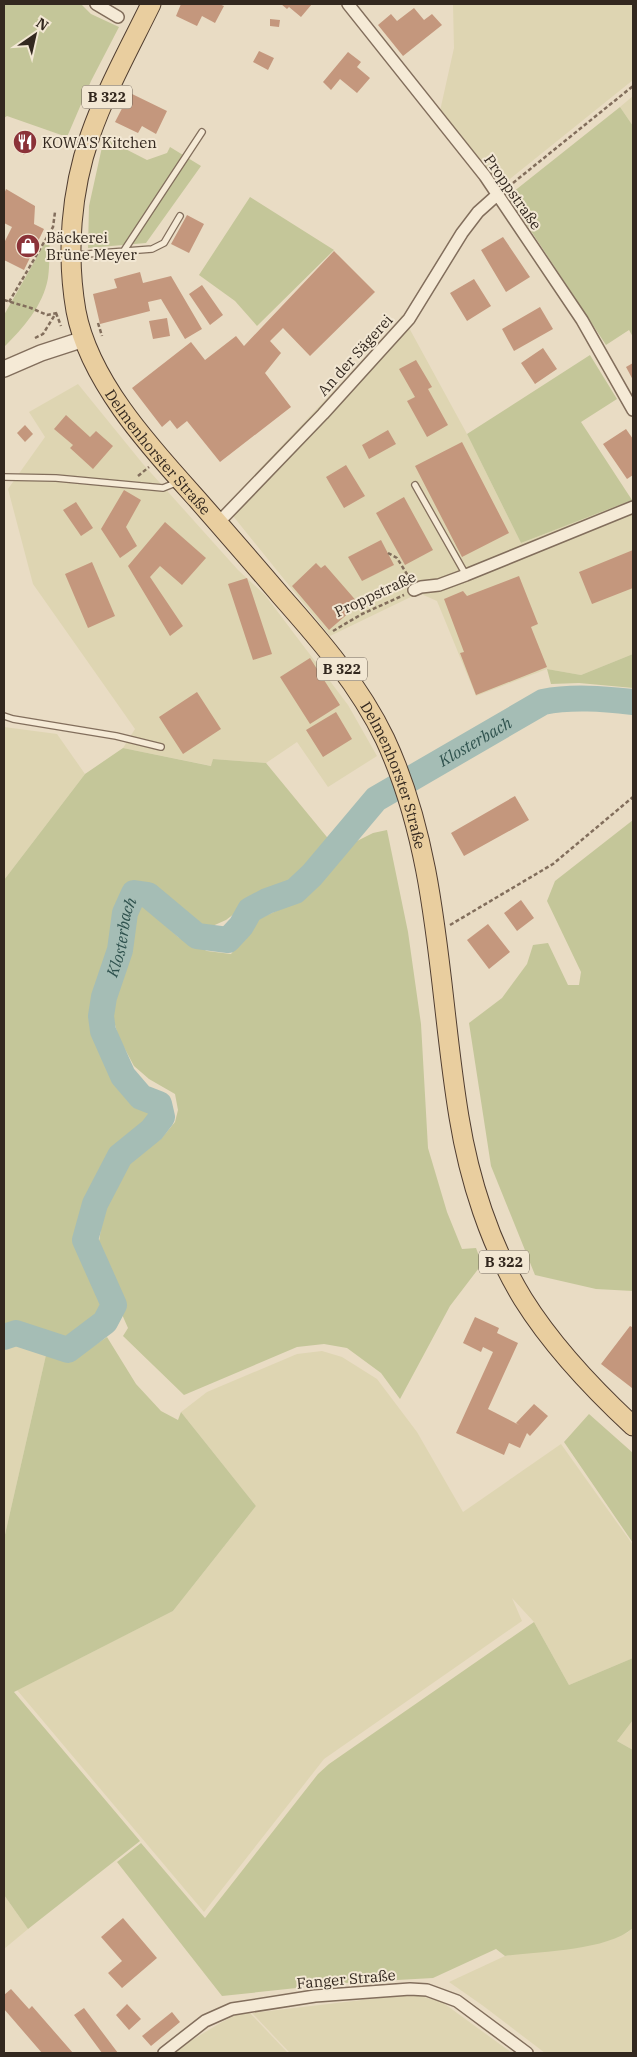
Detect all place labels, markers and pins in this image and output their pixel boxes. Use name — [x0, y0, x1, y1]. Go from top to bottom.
restaurant icon: KOWA'S Kitchen — [12, 129, 38, 155]
place label: KOWA'S Kitchen — [42, 133, 157, 152]
place label: Bäckerei Brüne Meyer — [46, 228, 137, 264]
shop icon: Bäckerei Brüne Meyer — [15, 233, 41, 259]

